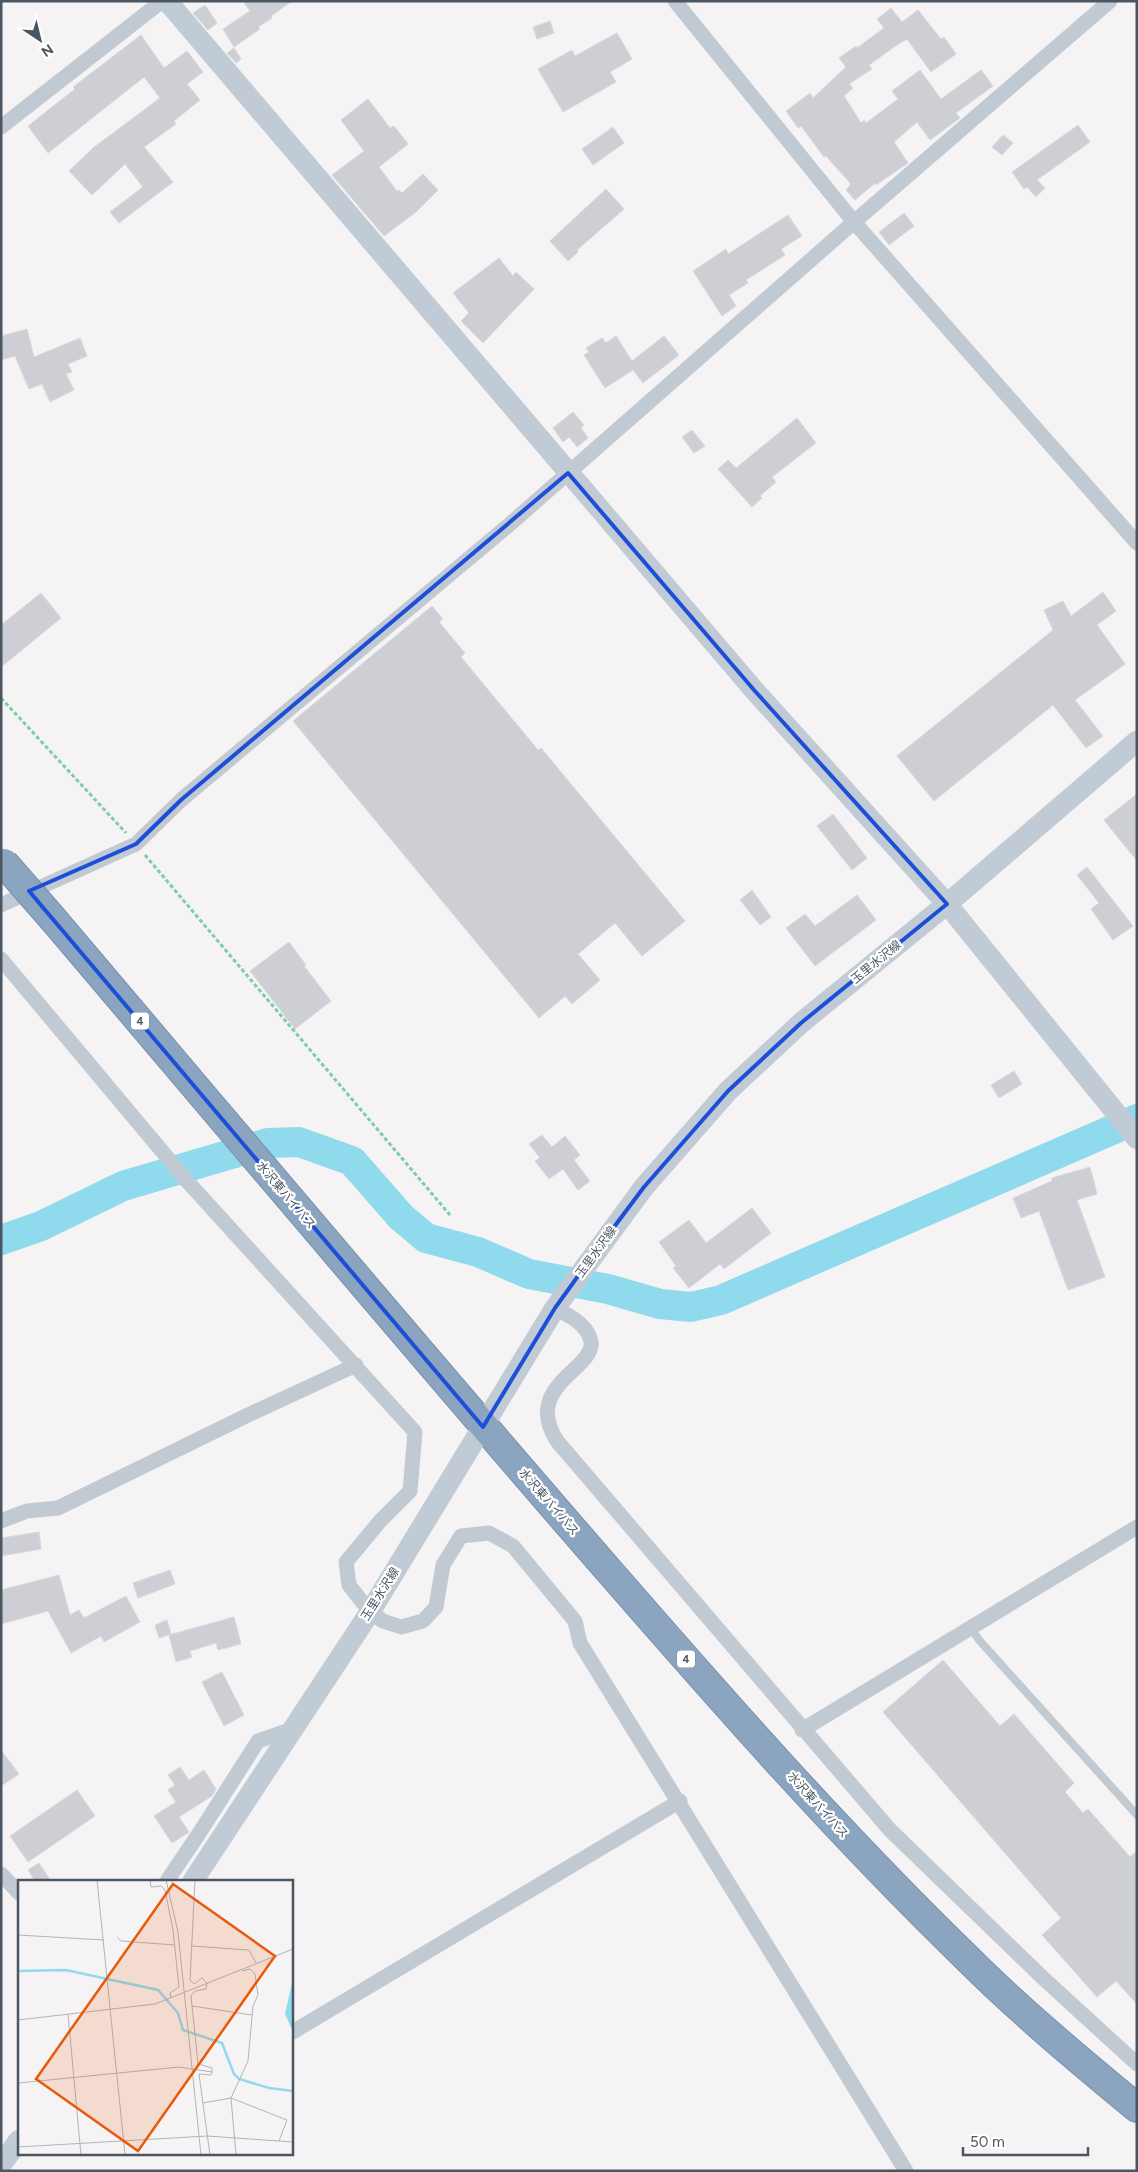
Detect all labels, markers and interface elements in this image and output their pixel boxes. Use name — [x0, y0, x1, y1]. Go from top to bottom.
north arrow — [15, 15, 65, 65]
text: N — [38, 40, 56, 60]
street label: 玉里水沢線 — [848, 938, 904, 986]
road number: 4 — [131, 1012, 149, 1030]
street label: 水沢東バイパス — [254, 1158, 318, 1232]
street label: 玉里水沢線 — [573, 1224, 619, 1280]
street label: 水沢東バイパス — [516, 1466, 582, 1538]
street label: 玉里水沢線 — [358, 1565, 402, 1623]
road number: 4 — [677, 1650, 695, 1668]
street label: 水沢東バイパス — [785, 1769, 851, 1841]
inset map — [18, 1880, 292, 2154]
scale bar — [963, 2124, 1088, 2156]
text: 50 m — [970, 2133, 1005, 2151]

